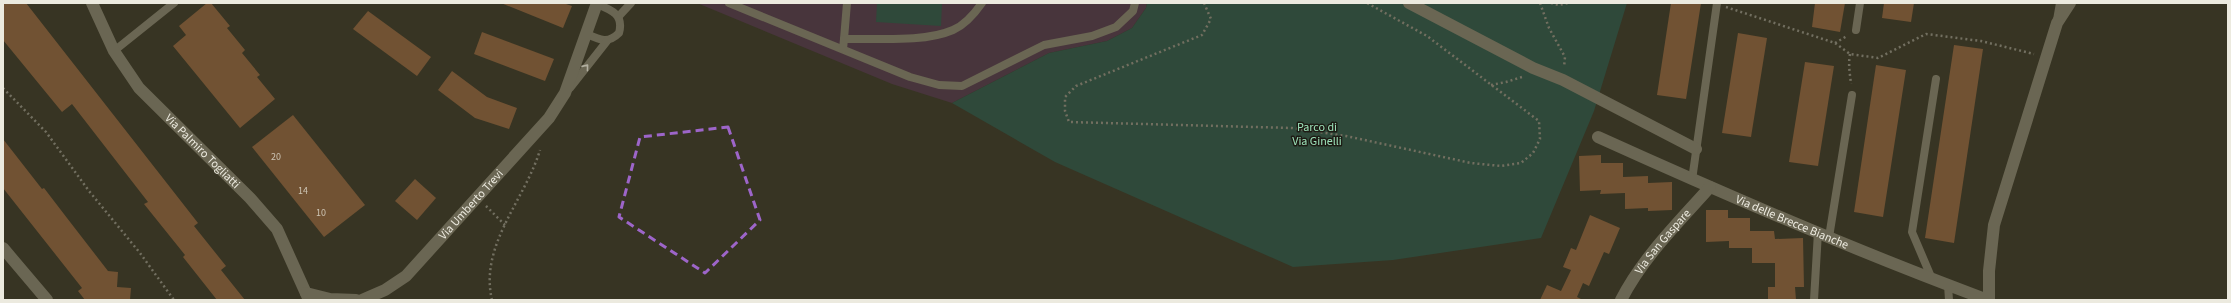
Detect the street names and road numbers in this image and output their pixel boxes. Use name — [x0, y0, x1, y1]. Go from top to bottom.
street label: Via Palmiro Togliatti — [161, 110, 244, 193]
street label: Via Umberto Trevi — [435, 166, 508, 244]
street label: Via delle Brecce Bianche — [1733, 191, 1851, 254]
street label: Via San Gaspare — [1631, 205, 1695, 278]

